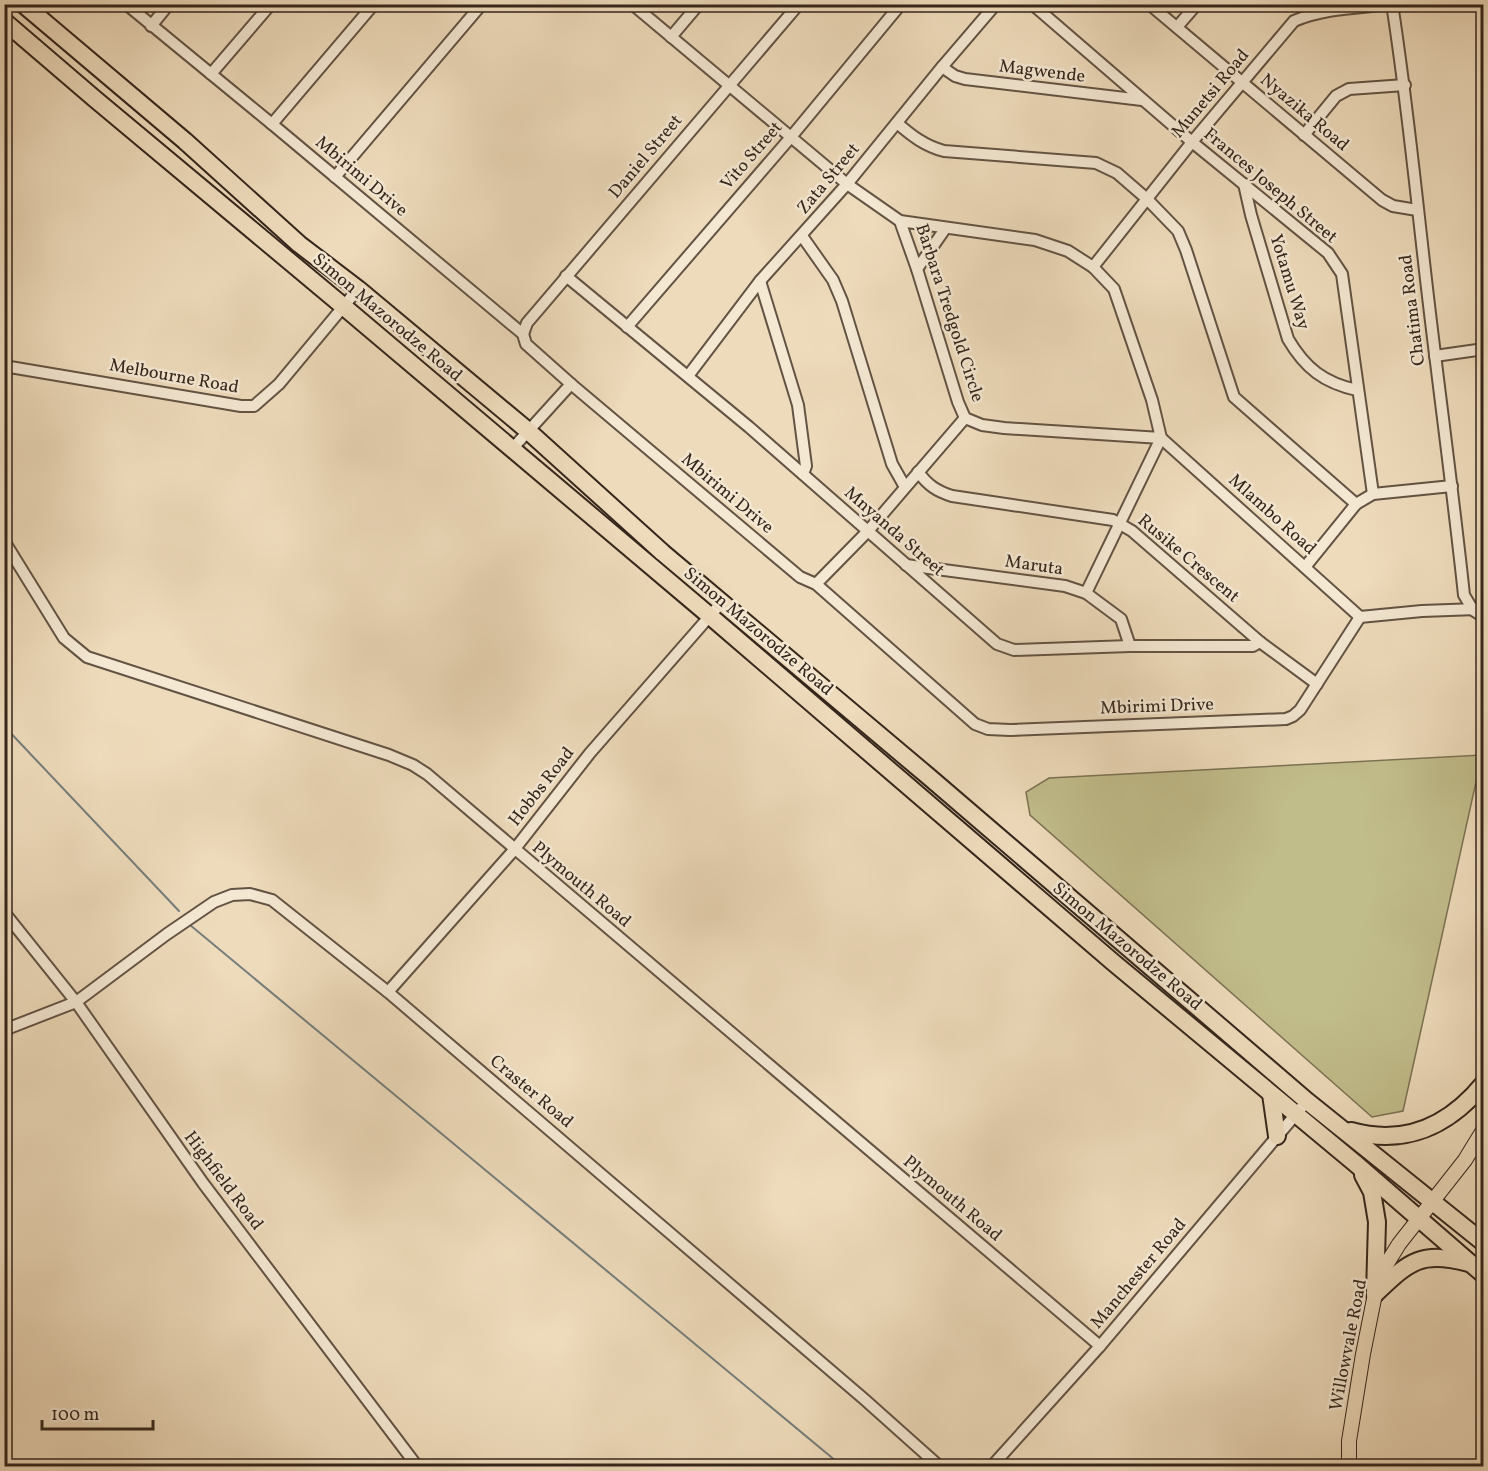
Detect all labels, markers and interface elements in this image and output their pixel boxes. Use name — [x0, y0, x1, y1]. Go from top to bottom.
street label: Munetsi Road — [1166, 44, 1256, 144]
street label: Magwende — [997, 54, 1087, 90]
street label: Nyazika Road — [1254, 68, 1354, 158]
street label: Daniel Street — [603, 110, 689, 204]
street label: Vito Street — [715, 116, 789, 196]
street label: Frances Joseph Street — [1198, 122, 1342, 250]
street label: Mbirimi Drive — [309, 131, 413, 223]
street label: Zata Street — [792, 138, 866, 220]
street label: Barbara Tredgold Circle — [908, 221, 990, 405]
street label: Yotamu Way — [1263, 231, 1315, 333]
street label: Simon Mazorodze Road — [307, 248, 467, 388]
street label: Chatima Road — [1394, 253, 1432, 367]
street label: Melbourne Road — [107, 353, 241, 401]
street label: Mbirimi Drive — [675, 448, 779, 540]
street label: Mlambo Road — [1223, 469, 1321, 561]
street label: Mnyanda Street — [838, 481, 950, 583]
street label: Rusike Crescent — [1132, 509, 1244, 609]
street label: Maruta — [1003, 550, 1065, 582]
street label: Simon Mazorodze Road — [678, 562, 838, 702]
street label: Mbirimi Drive — [1100, 693, 1214, 721]
street label: Hobbs Road — [503, 742, 581, 832]
street label: Plymouth Road — [526, 836, 636, 934]
street label: Simon Mazorodze Road — [1047, 877, 1207, 1017]
street label: Craster Road — [484, 1050, 578, 1134]
street label: Highfield Road — [177, 1126, 269, 1236]
street label: Plymouth Road — [897, 1150, 1007, 1248]
street label: Manchester Road — [1085, 1213, 1193, 1335]
street label: Willowvale Road — [1324, 1277, 1374, 1413]
scale bar — [42, 1393, 153, 1431]
text: 100 m — [51, 1403, 100, 1428]

